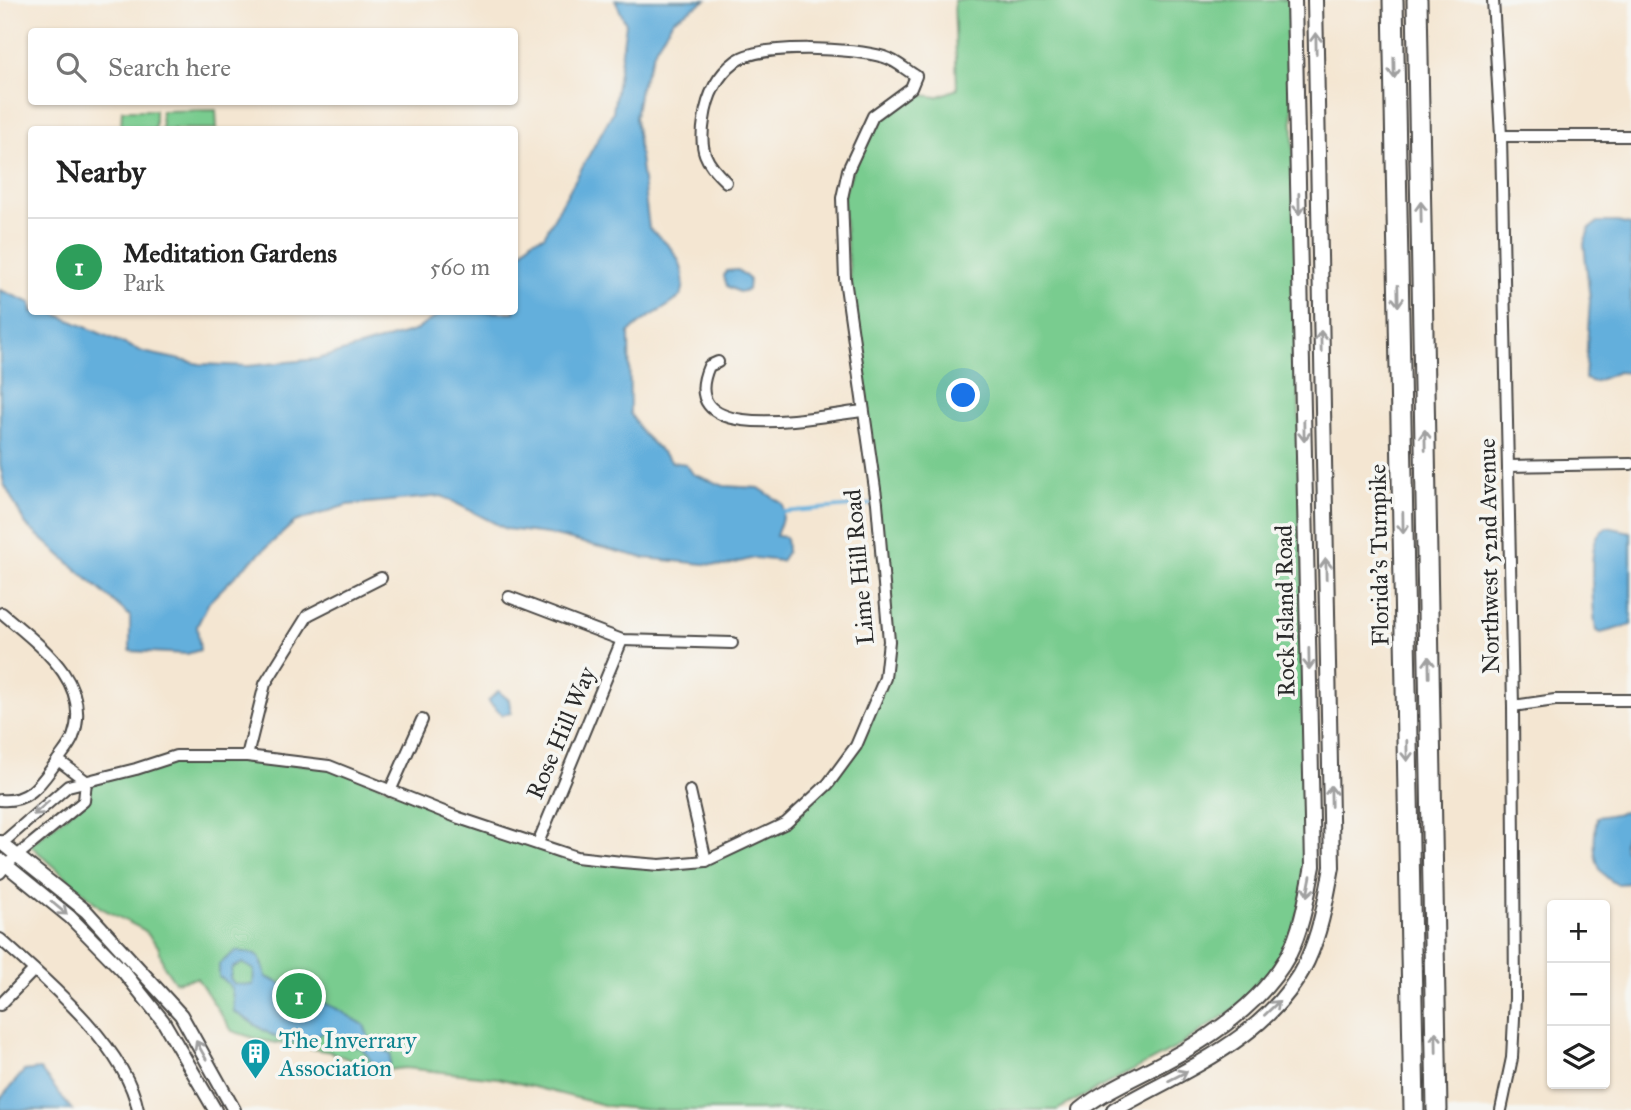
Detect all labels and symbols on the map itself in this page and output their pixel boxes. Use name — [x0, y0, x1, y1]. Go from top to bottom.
one-way arrow — [1309, 32, 1322, 55]
one-way arrow — [1387, 56, 1401, 79]
one-way arrow — [1292, 192, 1306, 215]
one-way arrow — [1414, 201, 1427, 224]
one-way arrow — [1392, 284, 1405, 307]
one-way arrow — [1315, 330, 1328, 353]
your location — [946, 378, 980, 412]
one-way arrow — [1297, 419, 1311, 442]
one-way arrow — [1418, 429, 1432, 452]
street label: Northwest 52nd Avenue — [1472, 438, 1506, 674]
street label: Florida's Turnpike — [1362, 464, 1396, 646]
street label: Lime Hill Road — [837, 488, 881, 646]
one-way arrow — [1396, 511, 1409, 534]
street label: Rock Island Road — [1268, 525, 1302, 697]
one-way arrow — [1319, 557, 1333, 580]
one-way arrow — [1302, 647, 1316, 670]
one-way arrow — [1422, 656, 1436, 679]
street label: Rose Hill Way — [520, 662, 603, 804]
one-way arrow — [1400, 739, 1414, 762]
one-way arrow — [1324, 785, 1338, 808]
one-way arrow — [32, 800, 50, 816]
one-way arrow — [1302, 874, 1316, 897]
one-way arrow — [49, 900, 67, 916]
pin: 1 — [276, 970, 322, 1022]
one-way arrow — [1263, 999, 1280, 1016]
place label: The Inverrary Association — [278, 1025, 417, 1083]
one-way arrow — [1429, 1031, 1443, 1054]
building icon: The Inverrary Association — [239, 1037, 273, 1081]
one-way arrow — [194, 1041, 208, 1061]
one-way arrow — [1167, 1069, 1188, 1082]

